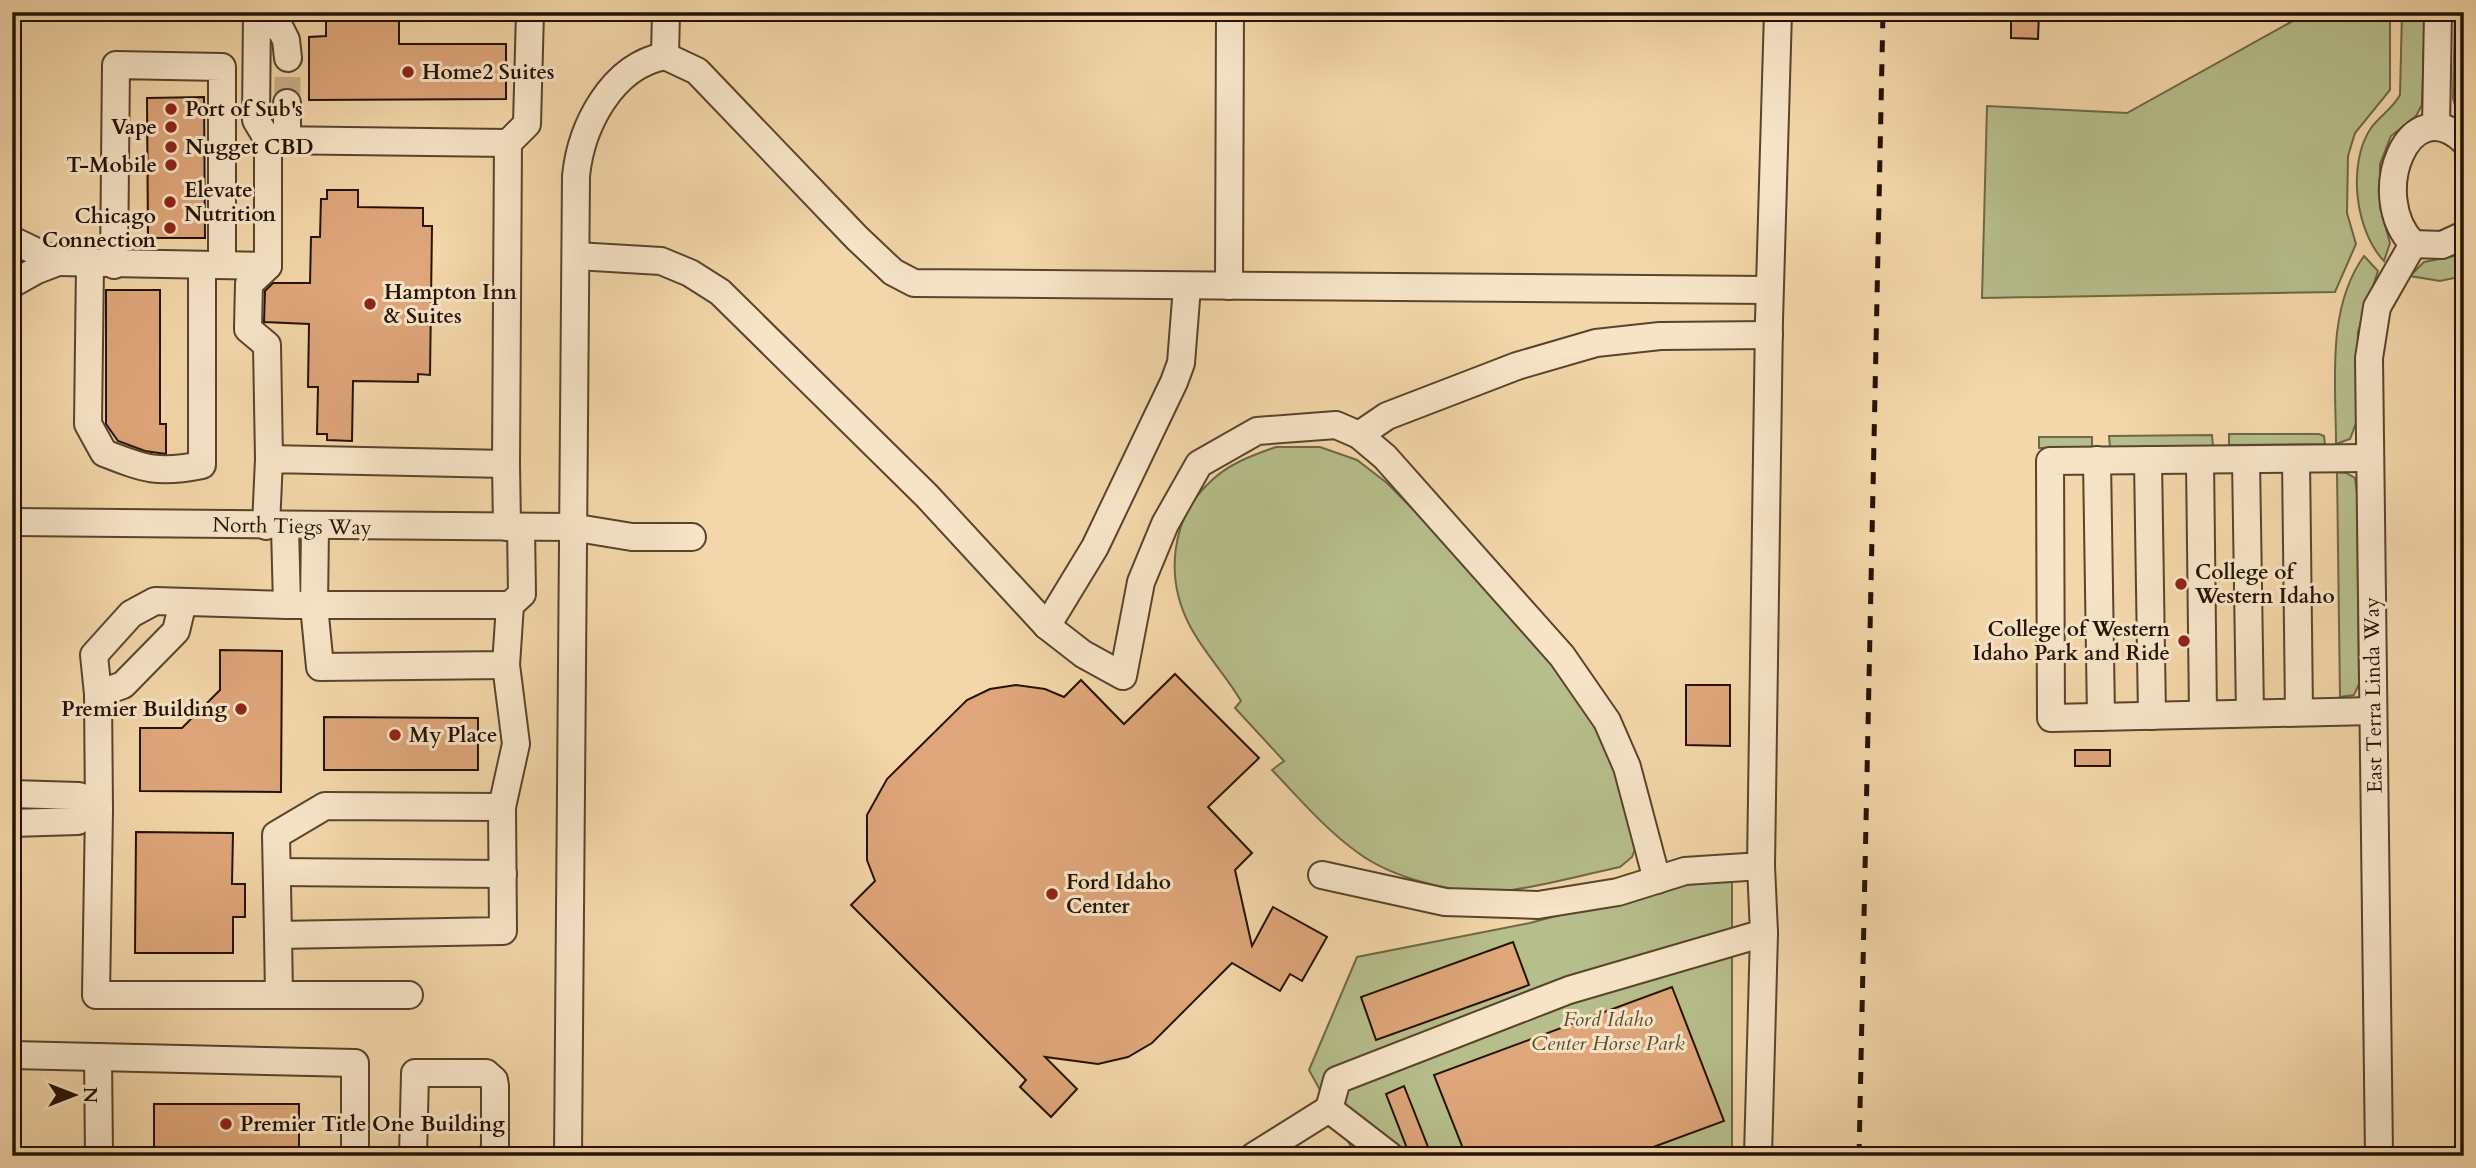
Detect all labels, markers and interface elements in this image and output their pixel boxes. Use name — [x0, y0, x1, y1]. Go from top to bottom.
place label: Home2 Suites — [422, 58, 555, 87]
marker: Home2 Suites — [400, 64, 416, 80]
place label: Port of Sub's — [185, 95, 303, 124]
marker: Port of Sub's — [163, 101, 179, 117]
place label: Vape — [111, 113, 157, 142]
marker: Vape — [163, 119, 179, 135]
place label: Nugget CBD — [185, 133, 314, 162]
marker: Nugget CBD — [163, 139, 179, 155]
place label: T-Mobile — [66, 151, 157, 180]
marker: T-Mobile — [163, 157, 179, 173]
place label: Elevate Nutrition — [184, 176, 276, 229]
marker: Elevate Nutrition — [162, 194, 178, 210]
place label: Chicago Connection — [42, 202, 156, 255]
marker: Chicago Connection — [162, 220, 178, 236]
place label: Hampton Inn & Suites — [384, 278, 518, 331]
marker: Hampton Inn & Suites — [362, 296, 378, 312]
street label: North Tiegs Way — [212, 511, 372, 542]
place label: College of Western Idaho — [2194, 558, 2335, 611]
marker: College of Western Idaho — [2173, 576, 2189, 592]
street label: East Terra Linda Way — [2357, 597, 2390, 793]
place label: College of Western Idaho Park and Ride — [1973, 615, 2170, 668]
marker: College of Western Idaho Park and Ride — [2176, 633, 2192, 649]
place label: Premier Building — [61, 695, 227, 724]
marker: Premier Building — [233, 701, 249, 717]
place label: My Place — [409, 721, 497, 750]
marker: My Place — [387, 727, 403, 743]
place label: Ford Idaho Center — [1066, 868, 1171, 921]
marker: Ford Idaho Center — [1044, 886, 1060, 902]
park label: Ford Idaho Center Horse Park — [1531, 1005, 1685, 1058]
north arrow — [38, 1060, 108, 1130]
text: N — [77, 1087, 103, 1104]
place label: Premier Title One Building — [240, 1110, 505, 1139]
marker: Premier Title One Building — [218, 1116, 234, 1132]

